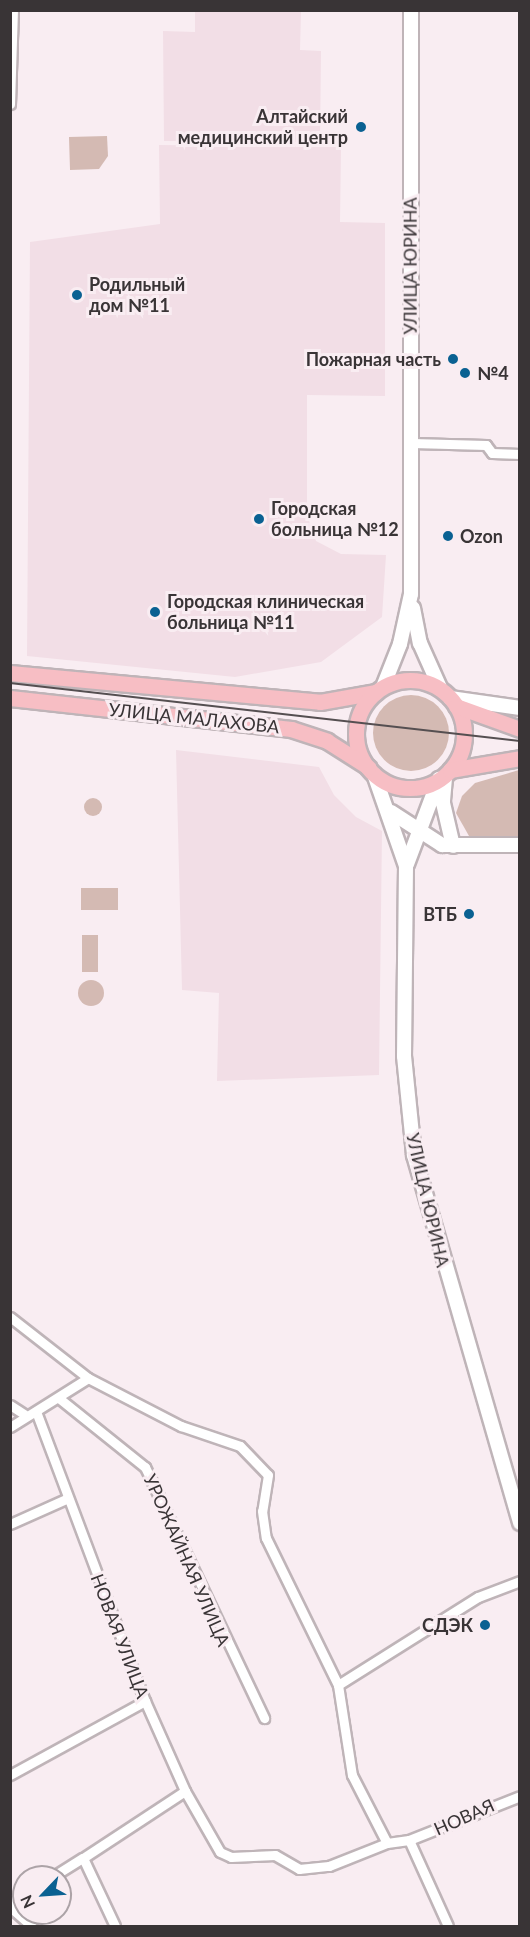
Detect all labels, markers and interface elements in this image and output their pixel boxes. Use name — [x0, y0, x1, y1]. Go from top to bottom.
place label: Алтайский медицинский центр — [178, 106, 348, 148]
marker: Алтайский медицинский центр — [352, 118, 370, 136]
street label: УЛИЦА ЮРИНА — [399, 197, 421, 335]
place label: Родильный дом №11 — [89, 274, 185, 316]
marker: Родильный дом №11 — [70, 288, 84, 302]
place label: Пожарная часть — [306, 348, 441, 370]
marker: Пожарная часть — [446, 352, 460, 366]
place label: №4 — [477, 362, 509, 384]
marker: №4 — [458, 366, 472, 380]
place label: Городская больница №12 — [271, 498, 399, 540]
marker: Городская больница №12 — [252, 512, 266, 526]
place label: Ozon — [460, 525, 503, 547]
marker: Ozon — [441, 529, 455, 543]
place label: Городская клиническая больница №11 — [167, 591, 364, 634]
marker: Городская клиническая больница №11 — [148, 605, 162, 619]
street label: УЛИЦА МАЛАХОВА — [108, 698, 280, 738]
place label: ВТБ — [423, 903, 457, 925]
marker: ВТБ — [462, 907, 476, 921]
street label: УЛИЦА ЮРИНА — [402, 1131, 454, 1269]
street label: УРОЖАЙНАЯ УЛИЦА — [139, 1471, 235, 1649]
street label: НОВАЯ УЛИЦА — [86, 1571, 154, 1701]
place label: СДЭК — [422, 1614, 473, 1636]
marker: СДЭК — [478, 1618, 492, 1632]
street label: НОВАЯ — [430, 1794, 498, 1840]
north arrow — [12, 1865, 72, 1925]
text: N — [16, 1892, 38, 1912]

